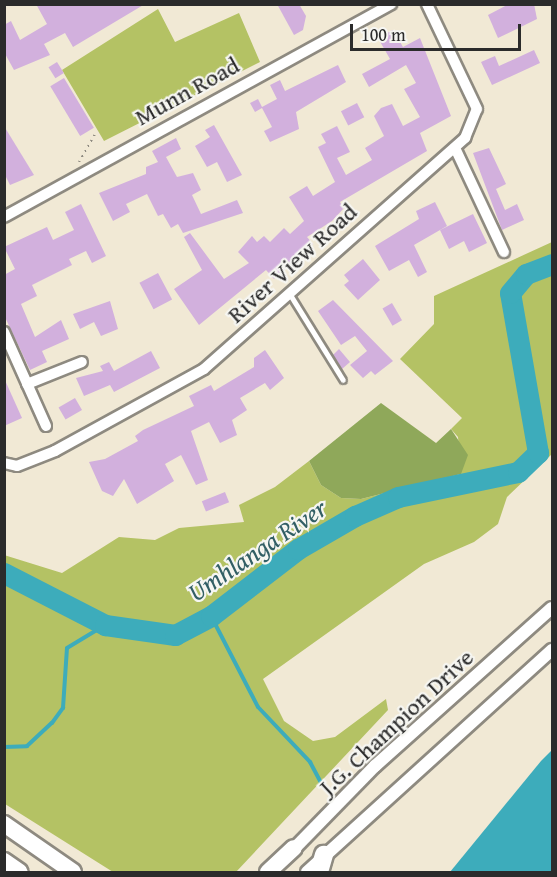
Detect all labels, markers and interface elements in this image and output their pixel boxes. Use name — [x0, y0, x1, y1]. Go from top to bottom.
scale bar — [353, 12, 524, 50]
text: 100 m — [361, 21, 406, 48]
street label: Munn Road — [130, 51, 244, 131]
street label: River View Road — [221, 197, 363, 329]
water label: Umhlanga River — [182, 492, 332, 608]
street label: J.G. Champion Drive — [313, 643, 479, 801]

